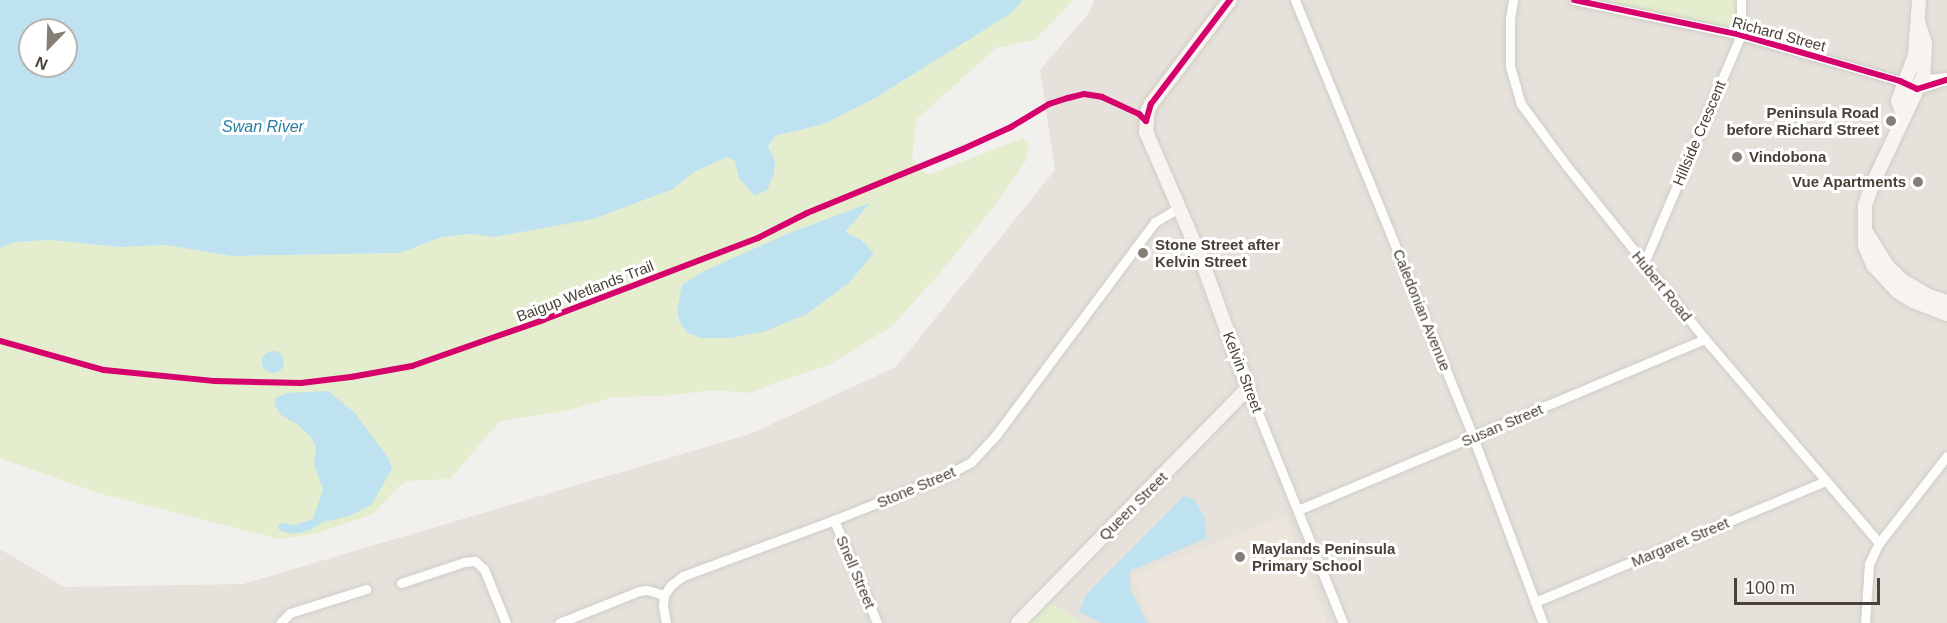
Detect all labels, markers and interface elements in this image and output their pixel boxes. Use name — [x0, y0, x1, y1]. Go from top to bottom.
street label: Richard Street — [1730, 13, 1828, 55]
north arrow — [18, 18, 78, 78]
text: N — [33, 53, 50, 73]
street label: Hillside Crescent — [1669, 78, 1729, 188]
place label: Peninsula Road before Richard Street — [1726, 103, 1879, 138]
marker: Peninsula Road before Richard Street — [1884, 114, 1898, 128]
water label: Swan River — [222, 117, 304, 137]
place label: Vindobona — [1749, 148, 1826, 166]
marker: Vindobona — [1730, 150, 1744, 164]
place label: Vue Apartments — [1792, 173, 1906, 191]
marker: Vue Apartments — [1911, 175, 1925, 189]
place label: Stone Street after Kelvin Street — [1155, 235, 1280, 270]
marker: Stone Street after Kelvin Street — [1136, 246, 1150, 260]
street label: Caledonian Avenue — [1389, 246, 1455, 374]
street label: Hubert Road — [1628, 247, 1696, 325]
street label: Baigup Wetlands Trail — [514, 256, 656, 326]
street label: Kelvin Street — [1219, 329, 1267, 415]
street label: Susan Street — [1459, 400, 1545, 450]
street label: Stone Street — [874, 462, 958, 512]
street label: Queen Street — [1095, 468, 1171, 544]
street label: Margaret Street — [1629, 513, 1731, 571]
street label: Snell Street — [833, 533, 879, 611]
place label: Maylands Peninsula Primary School — [1252, 539, 1395, 574]
marker: Maylands Peninsula Primary School — [1233, 550, 1247, 564]
scale bar — [1737, 566, 1882, 604]
text: 100 m — [1745, 578, 1795, 598]

